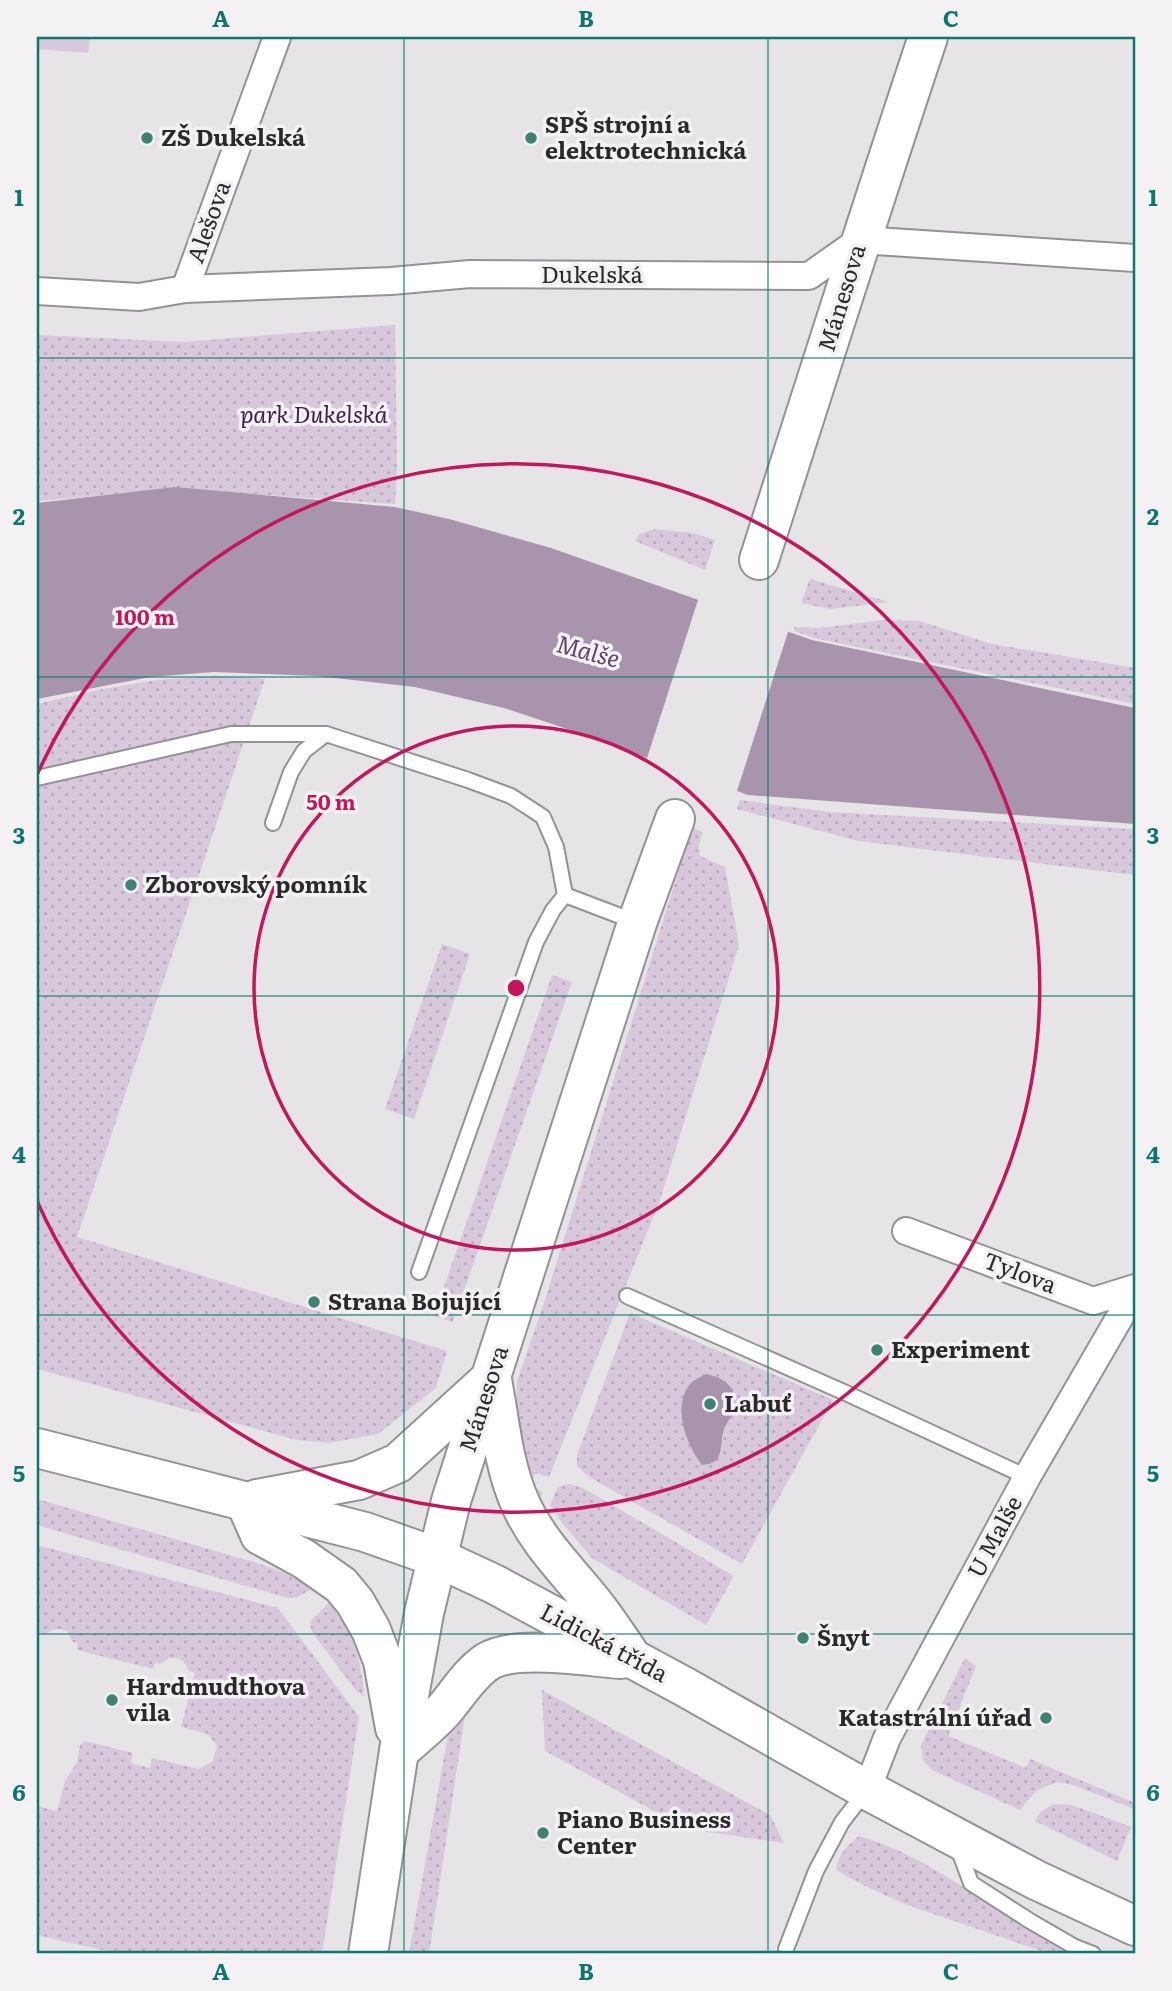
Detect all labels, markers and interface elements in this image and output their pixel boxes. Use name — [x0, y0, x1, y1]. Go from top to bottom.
text: A — [212, 0, 230, 34]
text: B — [578, 0, 594, 34]
text: C — [943, 0, 959, 34]
place label: SPŠ strojní a elektrotechnická — [545, 106, 747, 166]
place label: ZŠ Dukelská — [161, 119, 306, 153]
marker: ZŠ Dukelská — [139, 130, 155, 146]
marker: SPŠ strojní a elektrotechnická — [523, 130, 539, 146]
street label: Alešova — [177, 175, 238, 267]
text: 1 — [14, 179, 24, 213]
text: 1 — [1148, 179, 1158, 213]
street label: Mánesova — [808, 239, 873, 355]
street label: Dukelská — [541, 256, 644, 290]
park label: park Dukelská — [240, 396, 388, 430]
text: 2 — [13, 498, 25, 532]
text: 2 — [1147, 498, 1159, 532]
text: 100 m — [115, 600, 175, 631]
water label: Malše — [553, 624, 624, 675]
text: 50 m — [306, 785, 356, 816]
text: 3 — [13, 817, 25, 851]
text: 3 — [1147, 817, 1159, 851]
place label: Zborovský pomník — [145, 866, 368, 900]
marker: Zborovský pomník — [123, 877, 139, 893]
centre of rings — [504, 976, 528, 1000]
text: 4 — [12, 1136, 26, 1170]
text: 4 — [1146, 1136, 1160, 1170]
street label: Tylova — [979, 1242, 1063, 1301]
place label: Strana Bojující — [328, 1283, 501, 1317]
marker: Strana Bojující — [306, 1294, 322, 1310]
place label: Experiment — [891, 1331, 1030, 1365]
street label: Mánesova — [449, 1340, 516, 1456]
marker: Experiment — [869, 1342, 885, 1358]
place label: Labuť — [724, 1385, 791, 1419]
marker: Labuť — [702, 1396, 718, 1412]
text: 5 — [13, 1455, 25, 1489]
text: 5 — [1147, 1455, 1159, 1489]
street label: U Malše — [958, 1489, 1029, 1583]
street label: Lidická třída — [535, 1593, 675, 1689]
place label: Šnyt — [817, 1619, 870, 1653]
marker: Šnyt — [795, 1630, 811, 1646]
place label: Hardmudthova vila — [126, 1668, 306, 1728]
marker: Hardmudthova vila — [104, 1692, 120, 1708]
place label: Katastrální úřad — [838, 1699, 1032, 1733]
marker: Katastrální úřad — [1038, 1710, 1054, 1726]
text: 6 — [12, 1774, 26, 1808]
text: 6 — [1146, 1774, 1160, 1808]
place label: Piano Business Center — [557, 1801, 731, 1861]
marker: Piano Business Center — [535, 1825, 551, 1841]
text: A — [212, 1953, 230, 1987]
text: B — [578, 1953, 594, 1987]
text: C — [943, 1953, 959, 1987]

